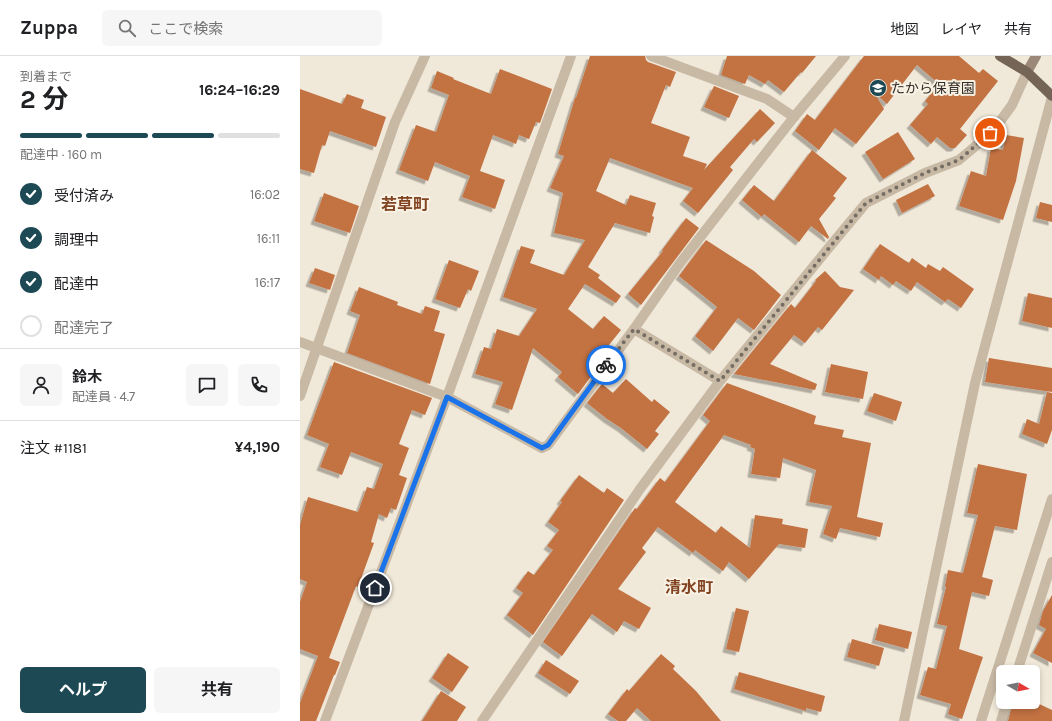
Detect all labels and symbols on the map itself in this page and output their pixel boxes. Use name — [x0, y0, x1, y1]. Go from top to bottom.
school or university icon: たから保育園 — [868, 78, 888, 98]
place label: たから保育園 — [891, 80, 975, 97]
pin — [973, 116, 1007, 150]
district label: 若草町 — [381, 195, 429, 214]
courier — [586, 345, 626, 385]
pin — [358, 571, 392, 605]
district label: 清水町 — [665, 578, 713, 597]
north arrow — [996, 665, 1040, 709]

